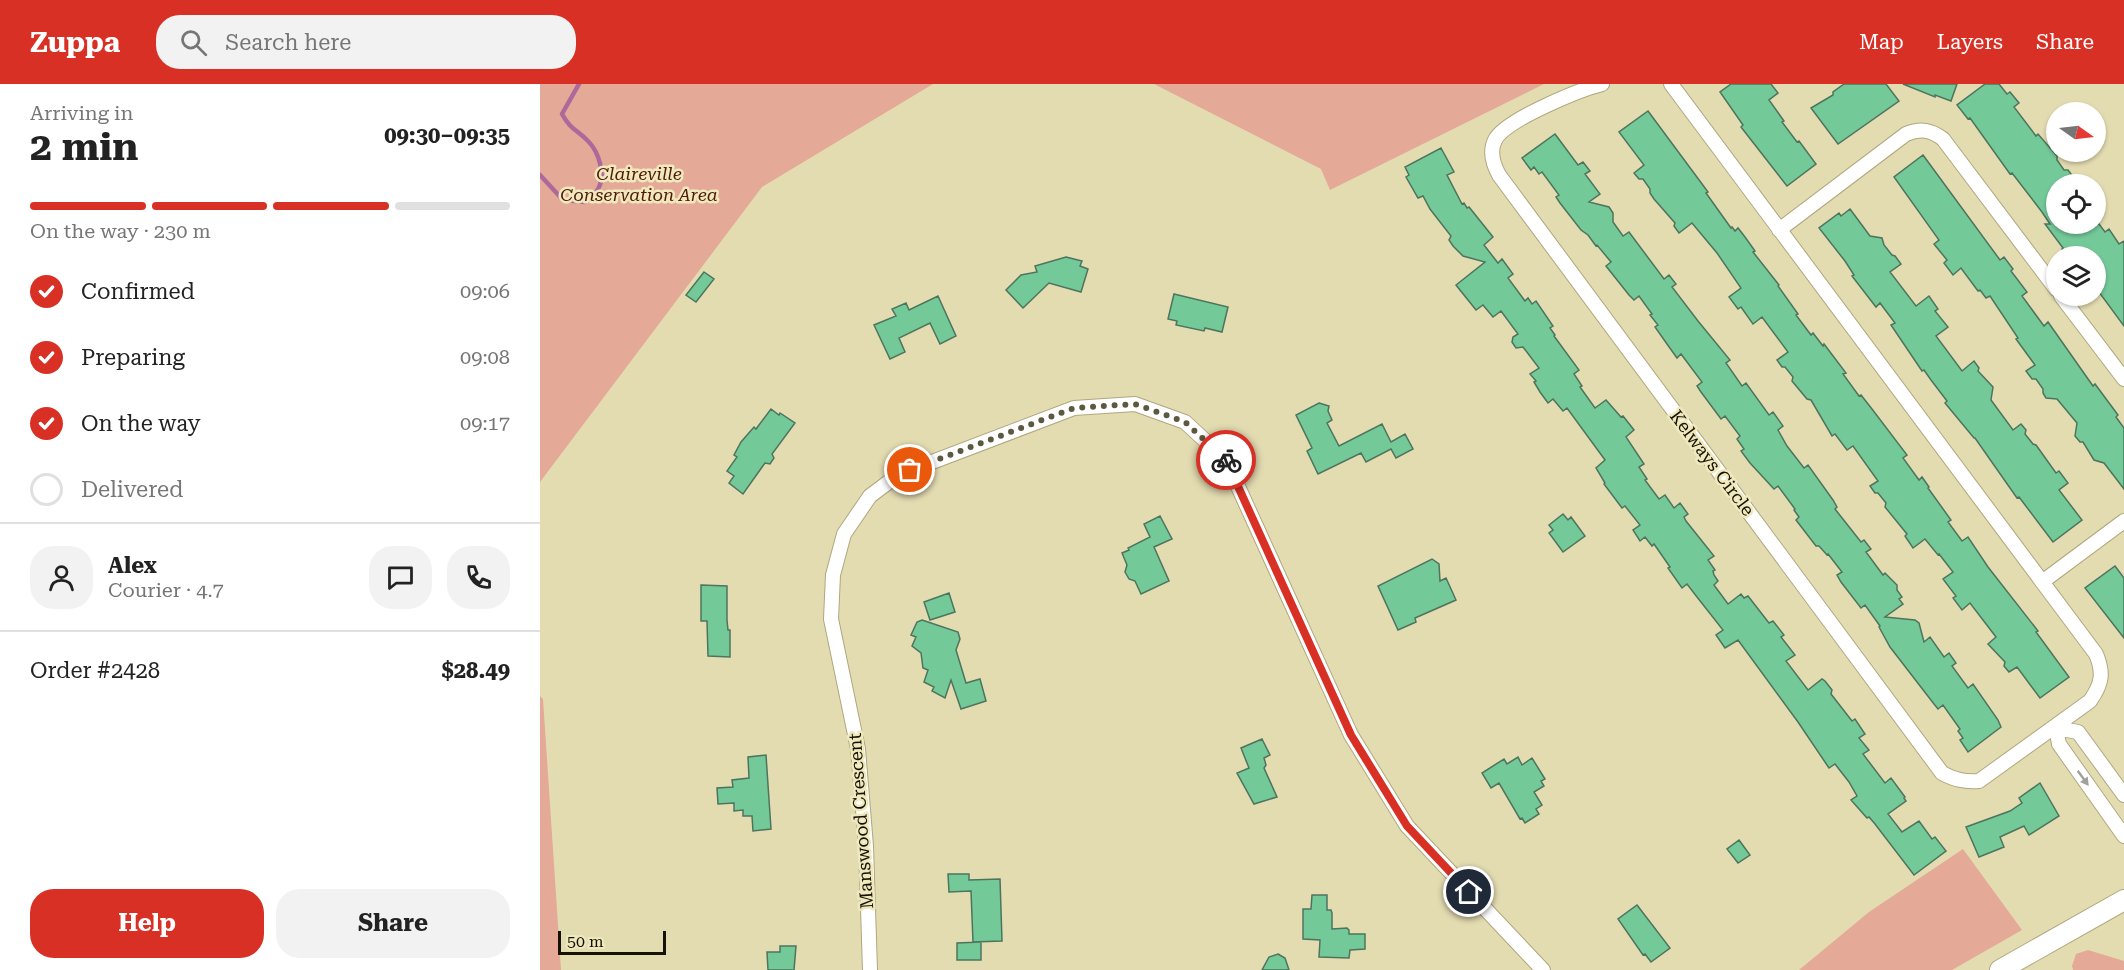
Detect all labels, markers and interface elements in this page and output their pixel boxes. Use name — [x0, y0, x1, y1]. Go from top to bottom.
search box — [156, 15, 576, 69]
text: Zuppa — [30, 26, 120, 59]
icon: search — [177, 26, 210, 59]
text: Search here — [225, 30, 351, 55]
text: Map — [1859, 30, 1904, 54]
text: Layers — [1937, 30, 2003, 54]
text: Share — [2036, 30, 2094, 54]
text: Arriving in — [30, 101, 133, 125]
north arrow — [2046, 102, 2106, 162]
map controls — [2046, 102, 2106, 306]
text: 09:30–09:35 — [384, 123, 510, 148]
text: 2 min — [30, 124, 138, 170]
park label: Claireville Conservation Area — [560, 163, 718, 205]
button: locate — [2046, 174, 2106, 234]
text: On the way · 230 m — [30, 219, 211, 243]
button: layers — [2046, 246, 2106, 306]
icon: check — [30, 275, 63, 308]
text: Confirmed — [81, 279, 195, 304]
text: 09:06 — [460, 279, 510, 303]
icon: check — [30, 341, 63, 374]
text: Preparing — [81, 345, 185, 370]
text: 09:08 — [460, 345, 510, 369]
street label: Kelways Circle — [1666, 406, 1759, 520]
icon: check — [30, 407, 63, 440]
text: On the way — [81, 411, 201, 436]
text: 09:17 — [460, 411, 510, 435]
courier — [1196, 430, 1256, 490]
pin — [884, 444, 935, 495]
icon: bike — [1210, 444, 1243, 477]
icon: bag — [893, 453, 926, 486]
text: Delivered — [81, 477, 183, 502]
button: person — [30, 546, 93, 609]
button: chat — [369, 546, 432, 609]
button: phone — [447, 546, 510, 609]
text: Alex — [108, 553, 157, 578]
text: Courier · 4.7 — [108, 578, 224, 602]
text: Order #2428 — [30, 658, 160, 683]
text: $28.49 — [441, 658, 510, 683]
street label: Manswood Crescent — [844, 732, 877, 910]
one-way arrow — [2077, 770, 2089, 786]
pin — [1443, 866, 1494, 917]
icon: home — [1452, 875, 1485, 908]
button: Help — [30, 889, 264, 958]
button: Share — [276, 889, 510, 958]
scale bar — [558, 928, 666, 956]
text: 50 m — [567, 932, 604, 951]

